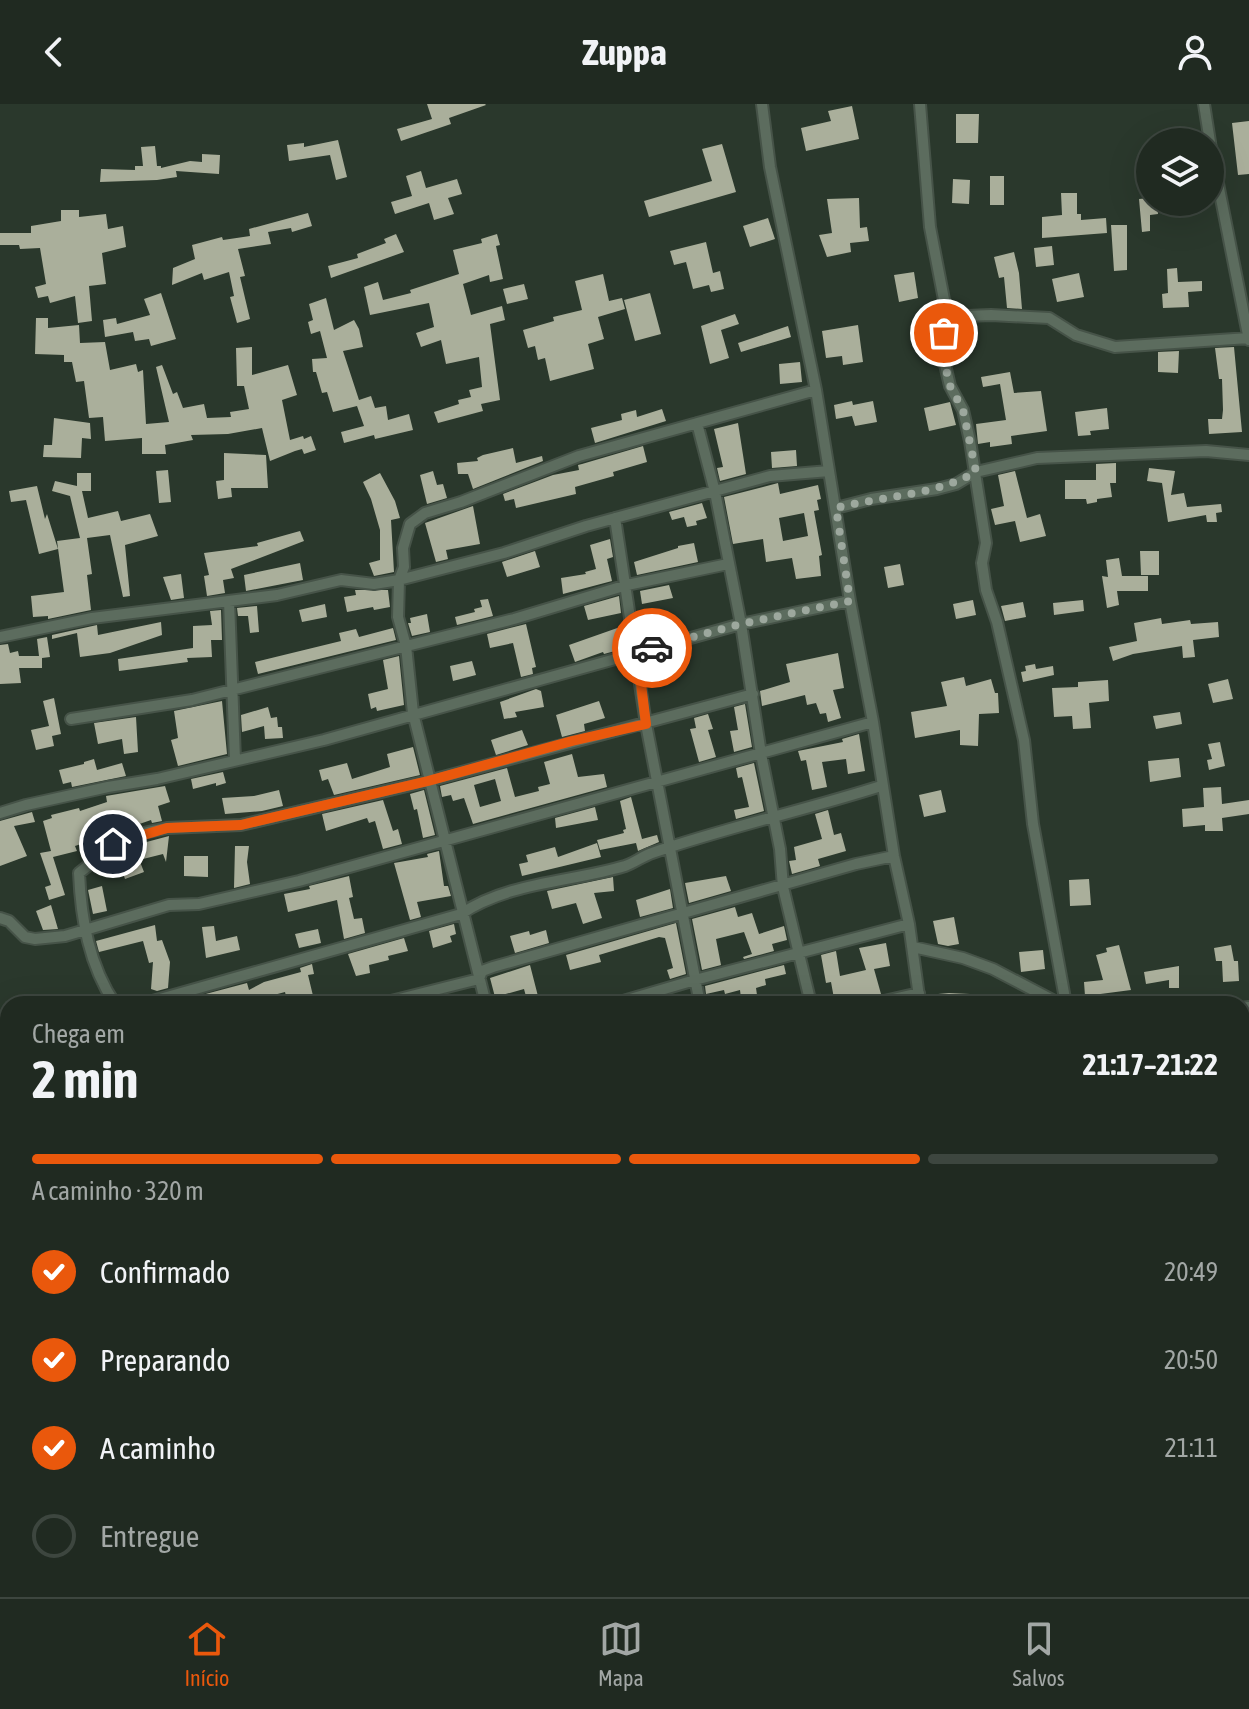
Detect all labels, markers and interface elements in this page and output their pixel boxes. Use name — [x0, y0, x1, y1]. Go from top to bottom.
icon: back — [32, 30, 76, 74]
icon: person — [1173, 30, 1217, 74]
text: Zuppa — [582, 31, 667, 73]
map controls — [1136, 128, 1224, 216]
button: layers — [1136, 128, 1224, 216]
pin — [910, 299, 978, 367]
icon: bag — [922, 311, 966, 355]
courier — [612, 608, 692, 688]
icon: car — [630, 626, 674, 670]
pin — [79, 810, 147, 878]
icon: home — [91, 822, 135, 866]
text: Chega em — [32, 1019, 125, 1049]
text: 21:17–21:22 — [1083, 1047, 1218, 1081]
text: 2 min — [32, 1049, 138, 1109]
text: A caminho · 320 m — [32, 1176, 204, 1206]
icon: check — [32, 1250, 76, 1294]
text: Confirmado — [100, 1255, 230, 1289]
text: 20:49 — [1164, 1257, 1218, 1287]
icon: check — [32, 1338, 76, 1382]
text: Preparando — [100, 1343, 230, 1377]
text: 20:50 — [1164, 1345, 1218, 1375]
icon: check — [32, 1426, 76, 1470]
text: A caminho — [100, 1431, 216, 1465]
text: 21:11 — [1164, 1433, 1218, 1463]
text: Entregue — [100, 1519, 199, 1553]
tab: Início — [184, 1617, 229, 1691]
tab: Mapa — [598, 1617, 644, 1691]
tab: Salvos — [1013, 1617, 1065, 1691]

